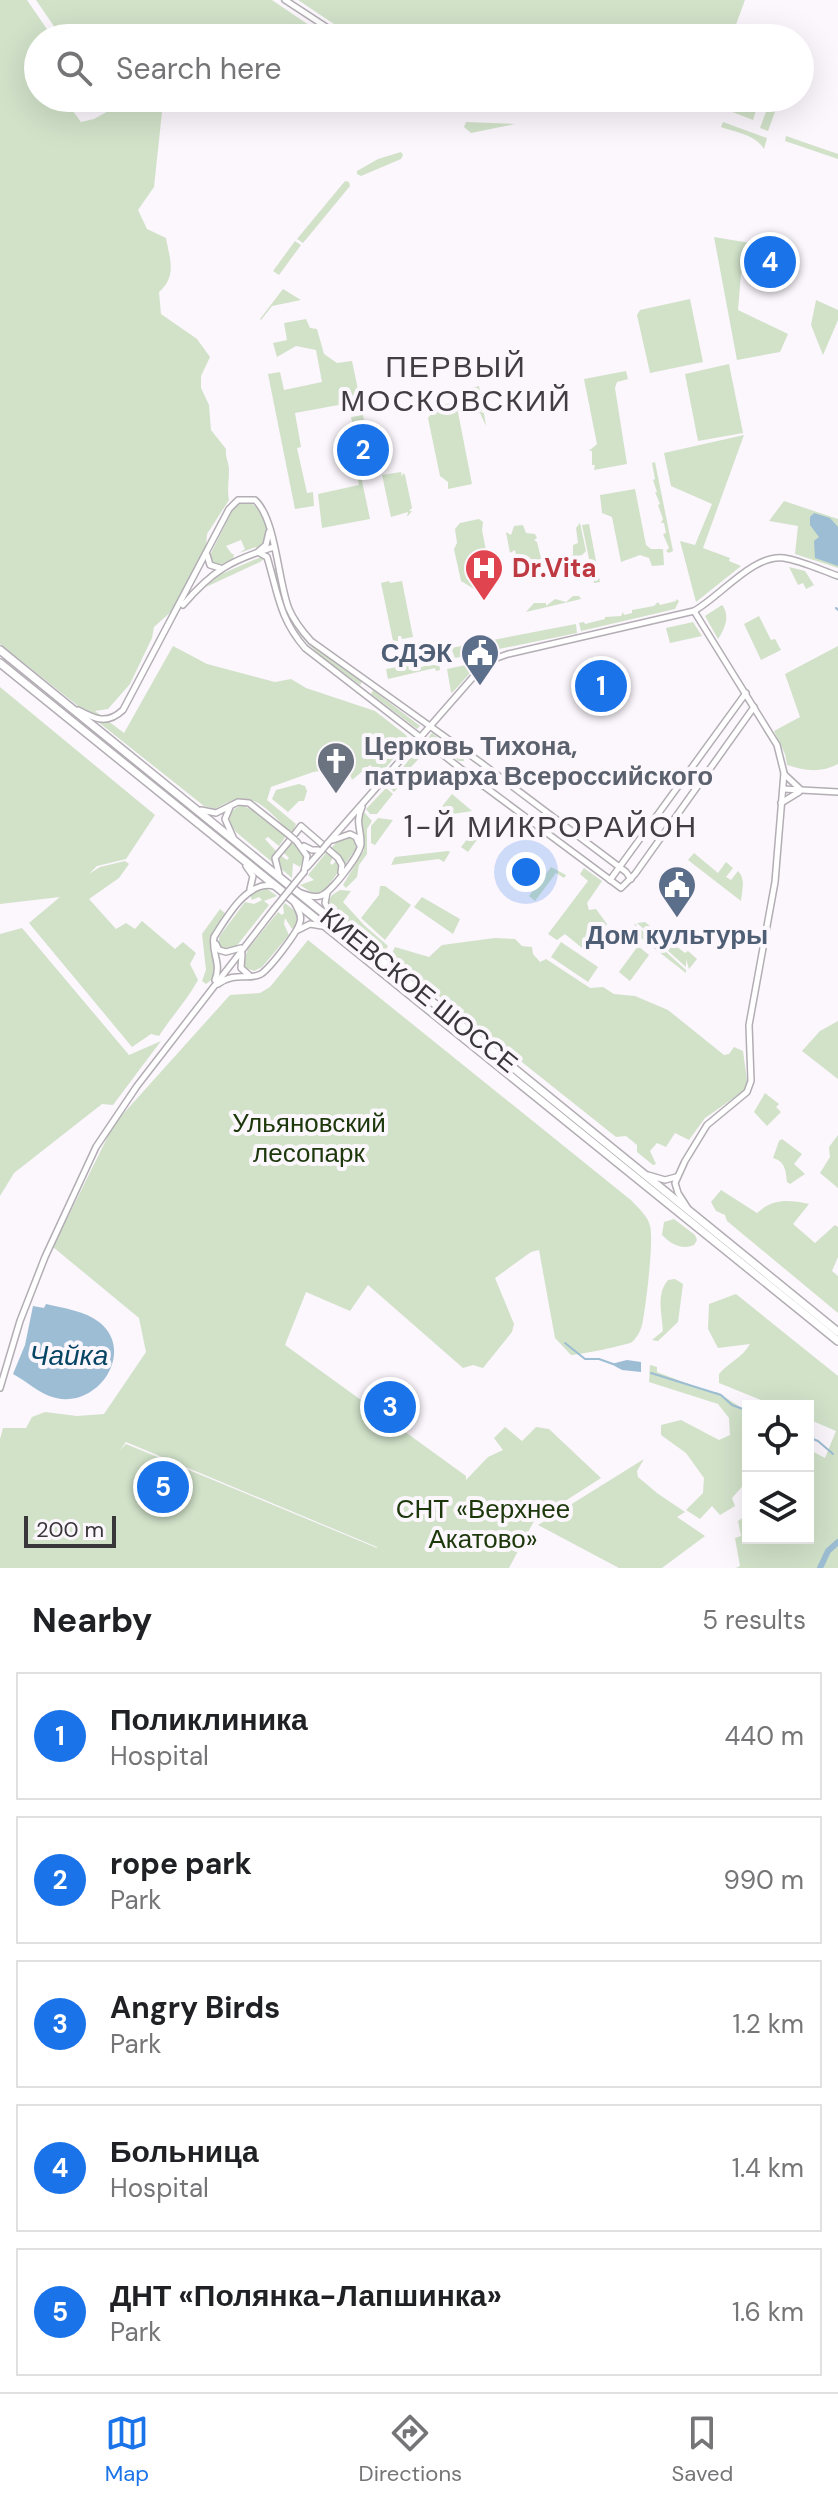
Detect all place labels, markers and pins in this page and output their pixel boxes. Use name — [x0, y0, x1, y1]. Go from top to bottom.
pin: 4 — [744, 232, 796, 292]
pin: 2 — [337, 420, 389, 480]
hospital icon: Dr.Vita — [463, 547, 505, 602]
place label: Dr.Vita — [512, 551, 596, 585]
public building icon: СДЭК — [459, 632, 501, 687]
place label: СДЭК — [381, 636, 452, 670]
pin: 1 — [575, 656, 627, 716]
place label: Церковь Тихона, патриарха Всероссийского — [364, 729, 713, 793]
church icon: Церковь Тихона, патриарха Всероссийского — [315, 740, 357, 795]
public building icon: Дом культуры — [656, 864, 698, 919]
place label: Дом культуры — [586, 918, 768, 952]
pin: 3 — [364, 1377, 416, 1437]
pin: 5 — [137, 1457, 189, 1517]

